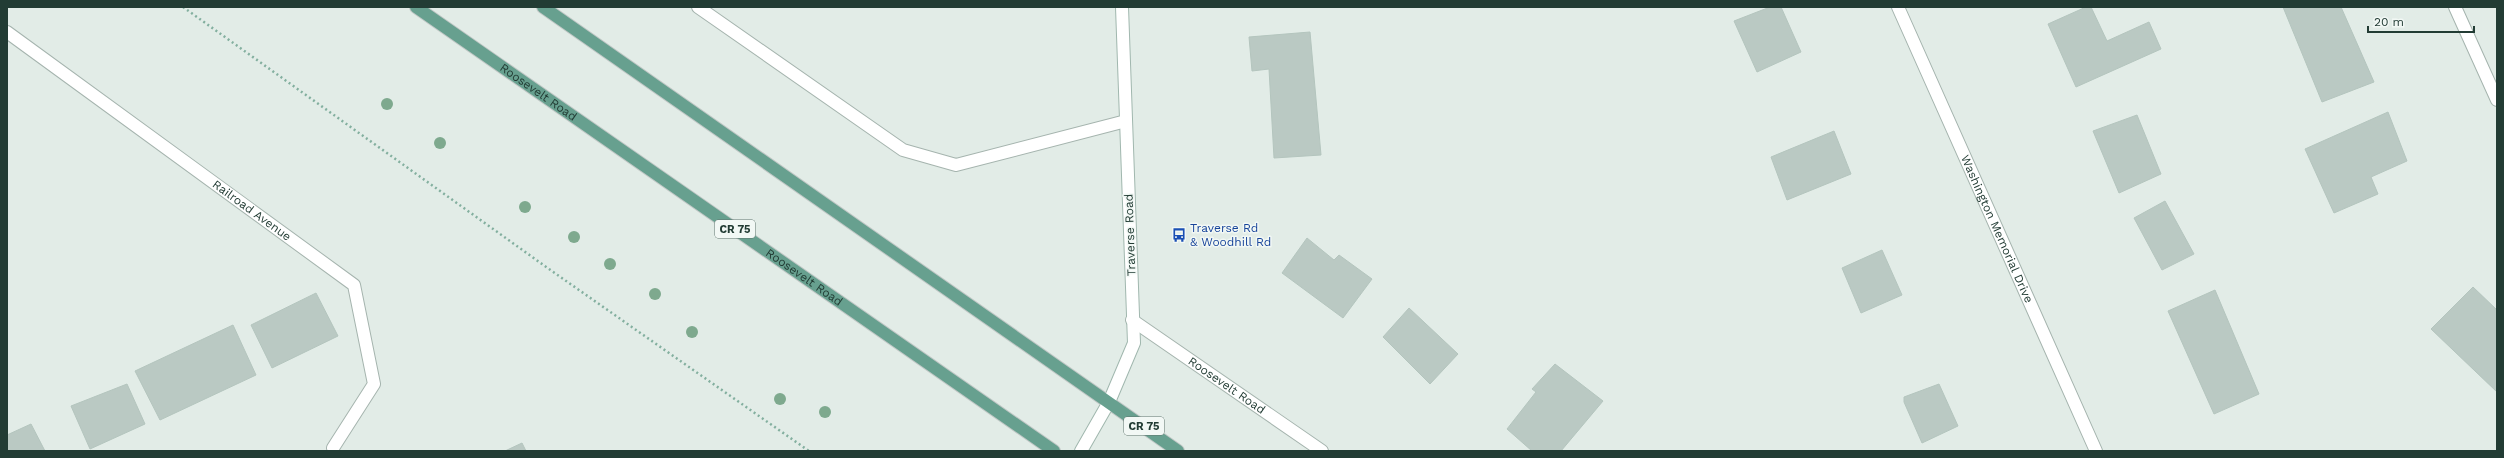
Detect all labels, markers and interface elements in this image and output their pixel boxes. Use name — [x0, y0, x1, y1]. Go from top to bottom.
scale bar — [2368, 8, 2474, 34]
text: 20 m — [2374, 15, 2404, 29]
street label: Roosevelt Road — [497, 61, 579, 124]
street label: Washington Memorial Drive — [1958, 153, 2036, 305]
street label: Railroad Avenue — [210, 177, 294, 244]
street label: Traverse Road — [1122, 194, 1138, 276]
road number: CR 75 — [715, 220, 755, 238]
place label: Traverse Rd & Woodhill Rd — [1190, 221, 1271, 249]
bus stop icon: Traverse Rd & Woodhill Rd — [1171, 227, 1187, 243]
street label: Roosevelt Road — [763, 246, 845, 309]
street label: Roosevelt Road — [1186, 354, 1268, 417]
road number: CR 75 — [1124, 417, 1164, 435]

